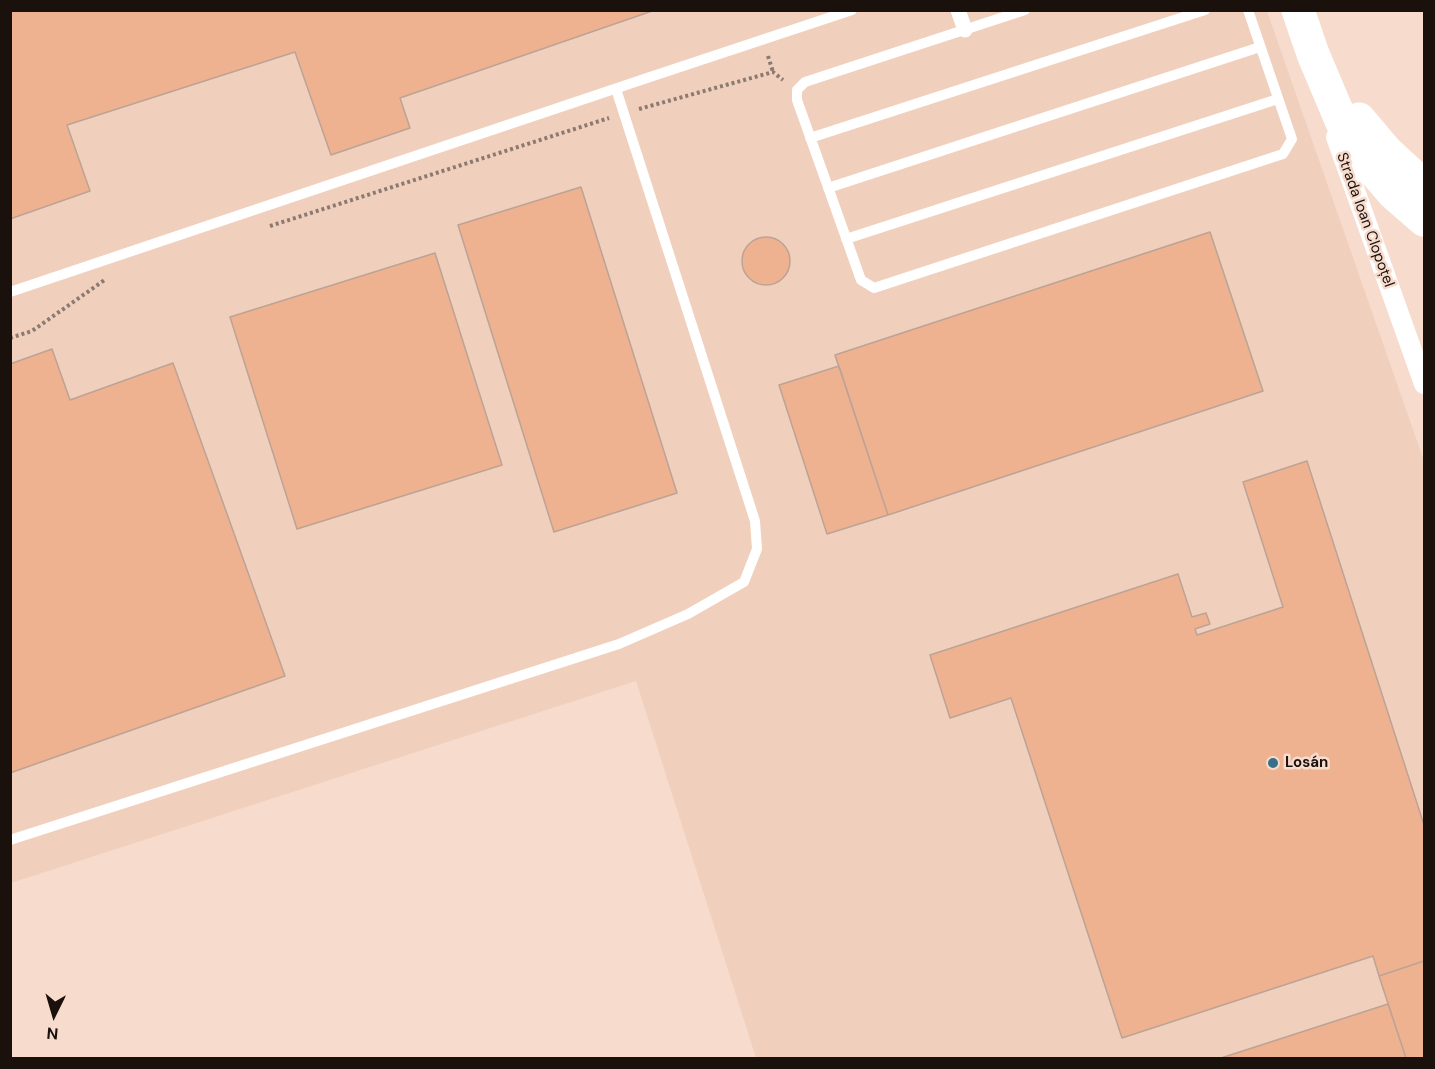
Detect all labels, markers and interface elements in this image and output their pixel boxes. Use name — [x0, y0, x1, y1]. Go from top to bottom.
street label: Strada Ioan Clopoțel — [1332, 150, 1398, 290]
place label: Losán — [1285, 754, 1328, 772]
marker: Losán — [1266, 756, 1280, 770]
north arrow — [24, 985, 84, 1045]
text: N — [46, 1022, 59, 1044]

